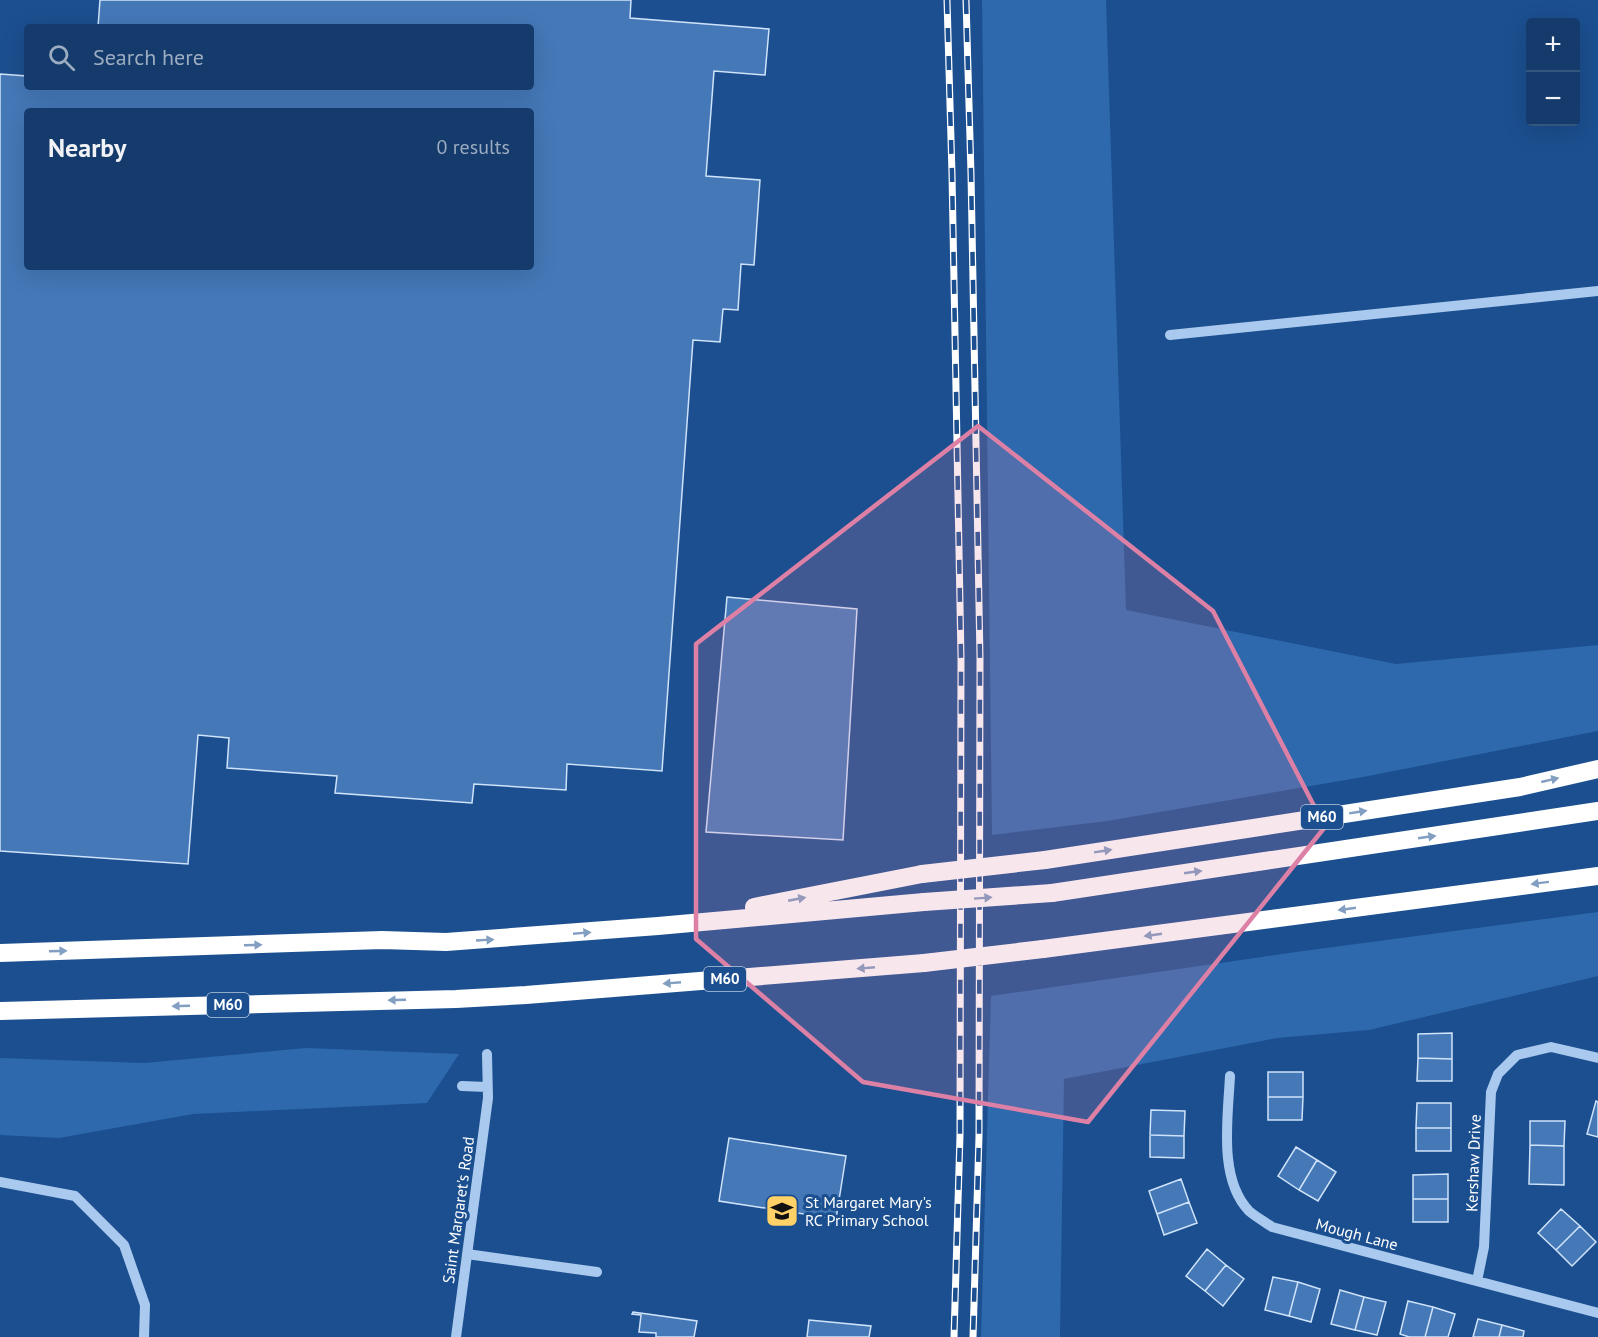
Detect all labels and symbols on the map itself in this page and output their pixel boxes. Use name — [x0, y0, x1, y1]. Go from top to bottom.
one-way arrow — [1541, 774, 1559, 784]
road number: M60 — [1301, 805, 1343, 829]
one-way arrow — [1349, 807, 1368, 816]
one-way arrow — [1418, 833, 1437, 842]
one-way arrow — [1094, 847, 1113, 856]
one-way arrow — [1184, 867, 1203, 876]
one-way arrow — [1530, 879, 1549, 888]
one-way arrow — [973, 893, 992, 902]
one-way arrow — [788, 894, 807, 903]
one-way arrow — [1337, 904, 1356, 914]
one-way arrow — [573, 928, 592, 937]
one-way arrow — [1144, 930, 1163, 939]
one-way arrow — [476, 935, 495, 944]
one-way arrow — [244, 940, 263, 949]
one-way arrow — [49, 946, 68, 956]
one-way arrow — [857, 963, 876, 972]
road number: M60 — [704, 967, 746, 991]
one-way arrow — [662, 979, 681, 988]
road number: M60 — [207, 993, 249, 1017]
one-way arrow — [388, 996, 407, 1005]
one-way arrow — [172, 1002, 191, 1011]
street label: Kershaw Drive — [1461, 1114, 1485, 1212]
street label: Saint Margaret's Road — [438, 1135, 478, 1285]
place label: St Margaret Mary's RC Primary School — [805, 1192, 932, 1230]
school or university icon: St Margaret Mary's RC Primary School — [764, 1193, 800, 1229]
street label: Mough Lane — [1314, 1213, 1400, 1255]

